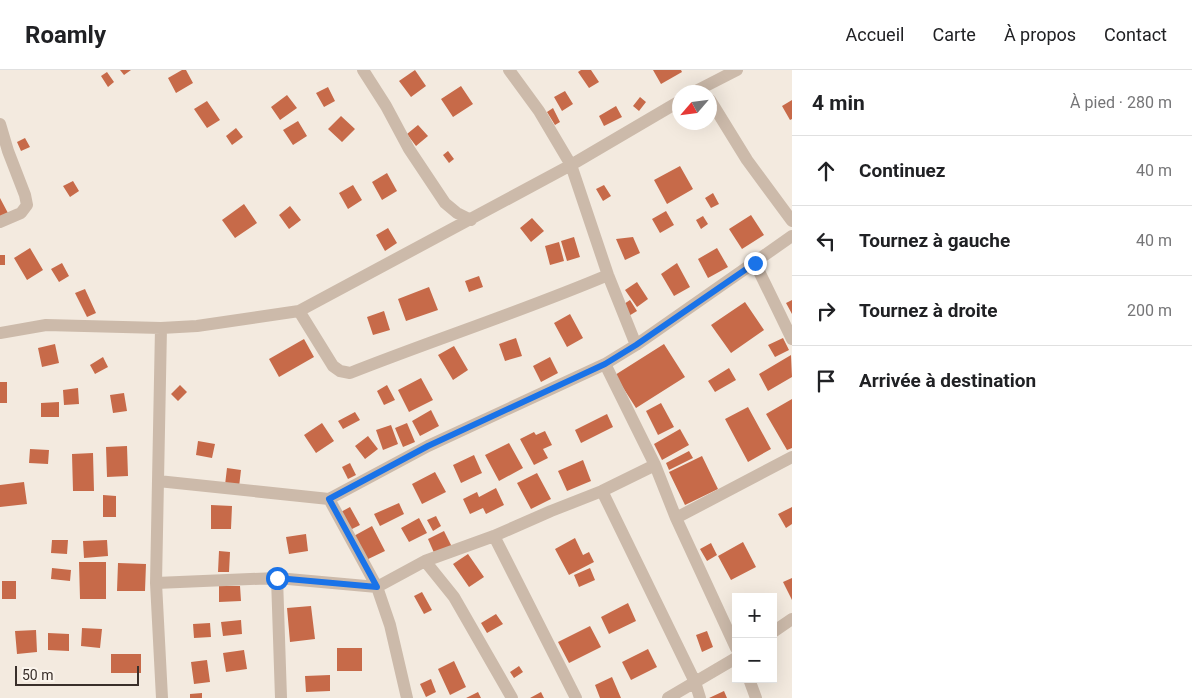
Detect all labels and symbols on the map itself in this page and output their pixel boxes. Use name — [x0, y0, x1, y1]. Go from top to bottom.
north arrow — [672, 85, 717, 130]
route end — [744, 252, 767, 275]
route start — [266, 567, 289, 590]
scale bar — [15, 663, 139, 686]

